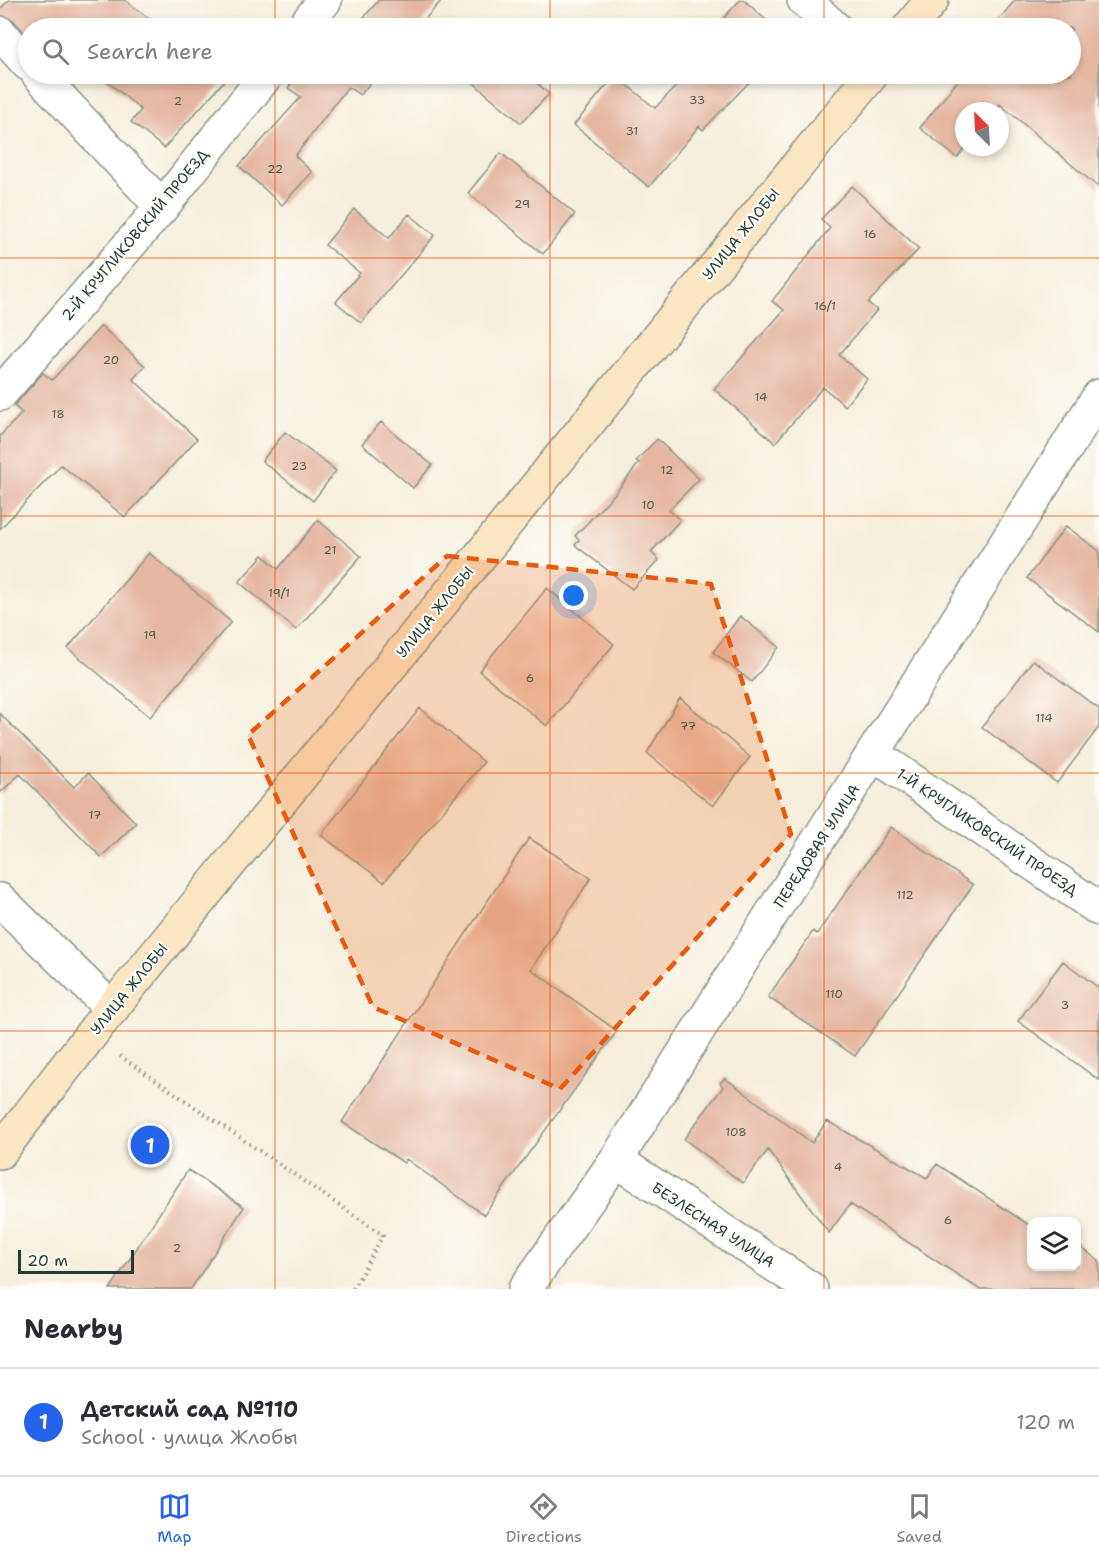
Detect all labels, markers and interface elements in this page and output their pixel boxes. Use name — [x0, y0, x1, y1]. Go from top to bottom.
search box — [18, 18, 1081, 84]
icon: search — [39, 35, 72, 68]
text: Search here — [87, 37, 213, 66]
house number: 33 — [689, 92, 705, 108]
house number: 2 — [174, 93, 182, 109]
north arrow — [955, 102, 1009, 156]
house number: 31 — [626, 123, 638, 139]
street label: 2-Й КРУГЛИКОВСКИЙ ПРОЕЗД — [56, 144, 213, 325]
house number: 22 — [267, 161, 283, 177]
street label: УЛИЦА ЖЛОБЫ — [698, 184, 784, 284]
house number: 29 — [514, 196, 530, 212]
house number: 16 — [863, 226, 877, 242]
house number: 16/1 — [814, 298, 836, 314]
house number: 20 — [103, 352, 119, 368]
house number: 14 — [755, 389, 767, 405]
house number: 18 — [51, 406, 65, 422]
house number: 23 — [291, 458, 307, 474]
house number: 12 — [661, 462, 673, 478]
house number: 10 — [641, 497, 655, 513]
house number: 21 — [324, 542, 336, 558]
street label: УЛИЦА ЖЛОБЫ — [392, 562, 478, 662]
your location — [559, 581, 588, 610]
house number: 19/1 — [268, 585, 290, 601]
house number: 19 — [144, 627, 156, 643]
house number: 6 — [526, 670, 534, 686]
house number: 114 — [1035, 710, 1053, 726]
house number: 77 — [680, 718, 696, 734]
street label: 1-Й КРУГЛИКОВСКИЙ ПРОЕЗД — [892, 763, 1083, 901]
street label: ПЕРЕДОВАЯ УЛИЦА — [770, 780, 865, 912]
house number: 17 — [89, 807, 101, 823]
house number: 112 — [896, 887, 914, 903]
street label: УЛИЦА ЖЛОБЫ — [86, 939, 172, 1039]
house number: 110 — [825, 986, 843, 1002]
house number: 3 — [1061, 997, 1069, 1013]
pin: 1 — [130, 1122, 170, 1168]
house number: 108 — [725, 1124, 747, 1140]
house number: 4 — [834, 1159, 842, 1175]
street label: БЕЗЛЕСНАЯ УЛИЦА — [648, 1178, 778, 1272]
house number: 6 — [944, 1212, 952, 1228]
map controls — [1027, 1217, 1081, 1271]
button: layers — [1027, 1217, 1081, 1271]
house number: 2 — [173, 1240, 181, 1256]
scale bar — [18, 1247, 134, 1274]
text: 20 m — [27, 1250, 68, 1271]
text: Nearby — [24, 1311, 123, 1346]
text: Детский сад №110 — [81, 1395, 298, 1424]
text: 1 — [39, 1409, 48, 1435]
text: 120 m — [1016, 1409, 1075, 1435]
text: School · улица Жлобы — [81, 1424, 298, 1450]
tab: Map — [157, 1490, 191, 1547]
tab: Directions — [506, 1490, 582, 1547]
tab: Saved — [896, 1490, 942, 1547]

